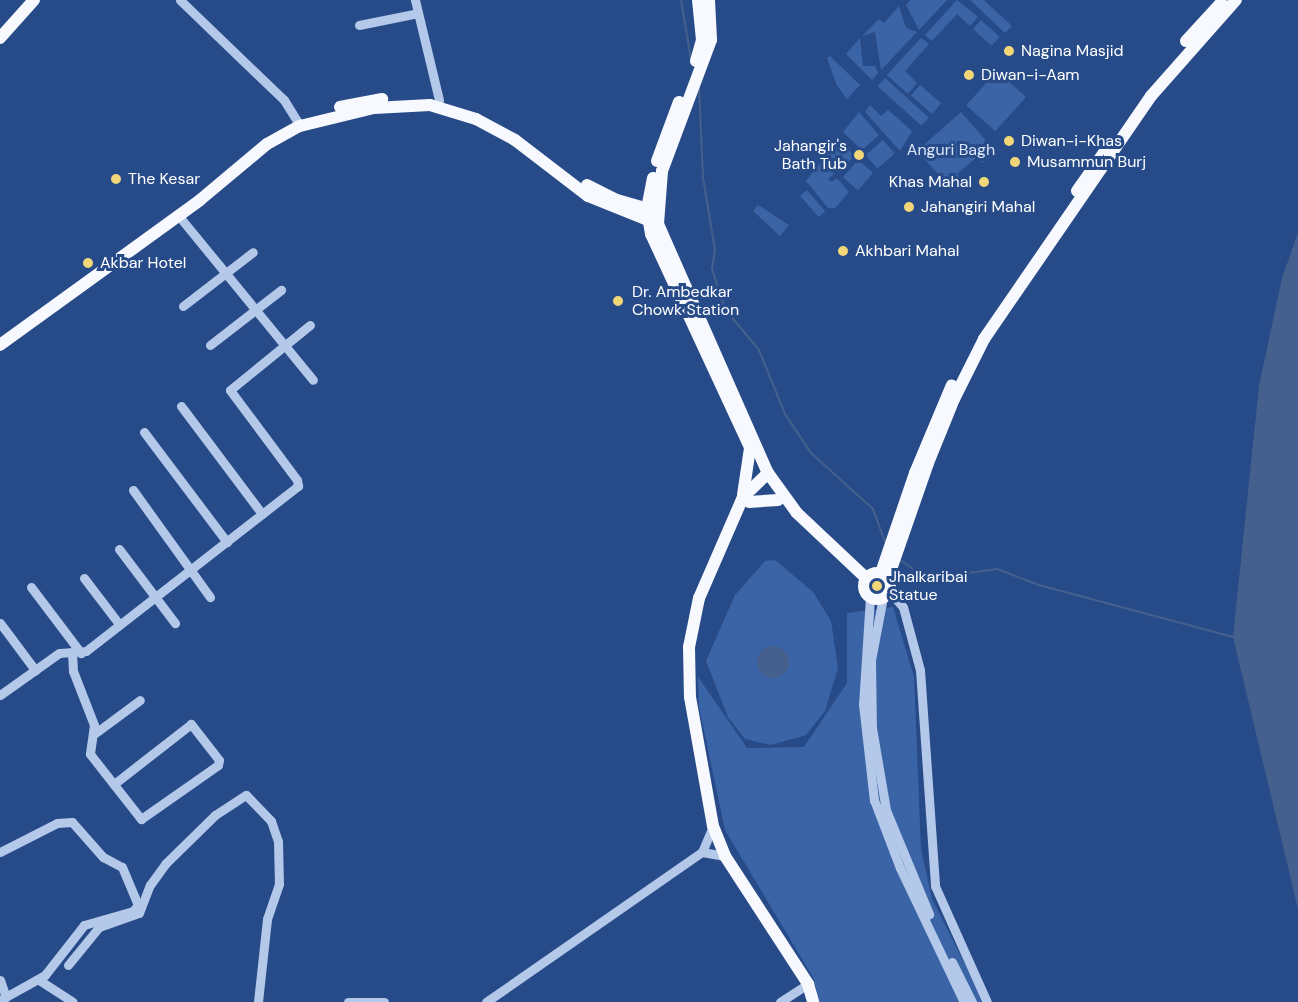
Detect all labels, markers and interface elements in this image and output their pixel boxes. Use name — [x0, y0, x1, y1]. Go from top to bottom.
place label: Nagina Masjid — [1021, 41, 1124, 61]
marker: Nagina Masjid — [1002, 44, 1016, 58]
place label: Diwan-i-Aam — [981, 65, 1080, 85]
marker: Diwan-i-Aam — [962, 68, 976, 82]
place label: Diwan-i-Khas — [1021, 131, 1122, 151]
marker: Diwan-i-Khas — [1002, 134, 1016, 148]
place label: Jahangir's Bath Tub — [774, 136, 847, 174]
park label: Anguri Bagh — [907, 140, 995, 160]
marker: Jahangir's Bath Tub — [852, 148, 866, 162]
place label: Musammun Burj — [1027, 152, 1146, 172]
marker: Musammun Burj — [1008, 155, 1022, 169]
place label: The Kesar — [128, 169, 200, 189]
marker: The Kesar — [109, 172, 123, 186]
place label: Khas Mahal — [889, 172, 972, 192]
marker: Khas Mahal — [977, 175, 991, 189]
place label: Jahangiri Mahal — [921, 197, 1035, 217]
marker: Jahangiri Mahal — [902, 200, 916, 214]
place label: Akhbari Mahal — [855, 241, 959, 261]
marker: Akhbari Mahal — [836, 244, 850, 258]
place label: Akbar Hotel — [100, 253, 186, 273]
marker: Akbar Hotel — [81, 256, 95, 270]
place label: Dr. Ambedkar Chowk Station — [632, 282, 739, 320]
marker: Dr. Ambedkar Chowk Station — [609, 292, 627, 310]
place label: Jhalkaribai Statue — [889, 567, 968, 605]
marker: Jhalkaribai Statue — [870, 579, 884, 593]

